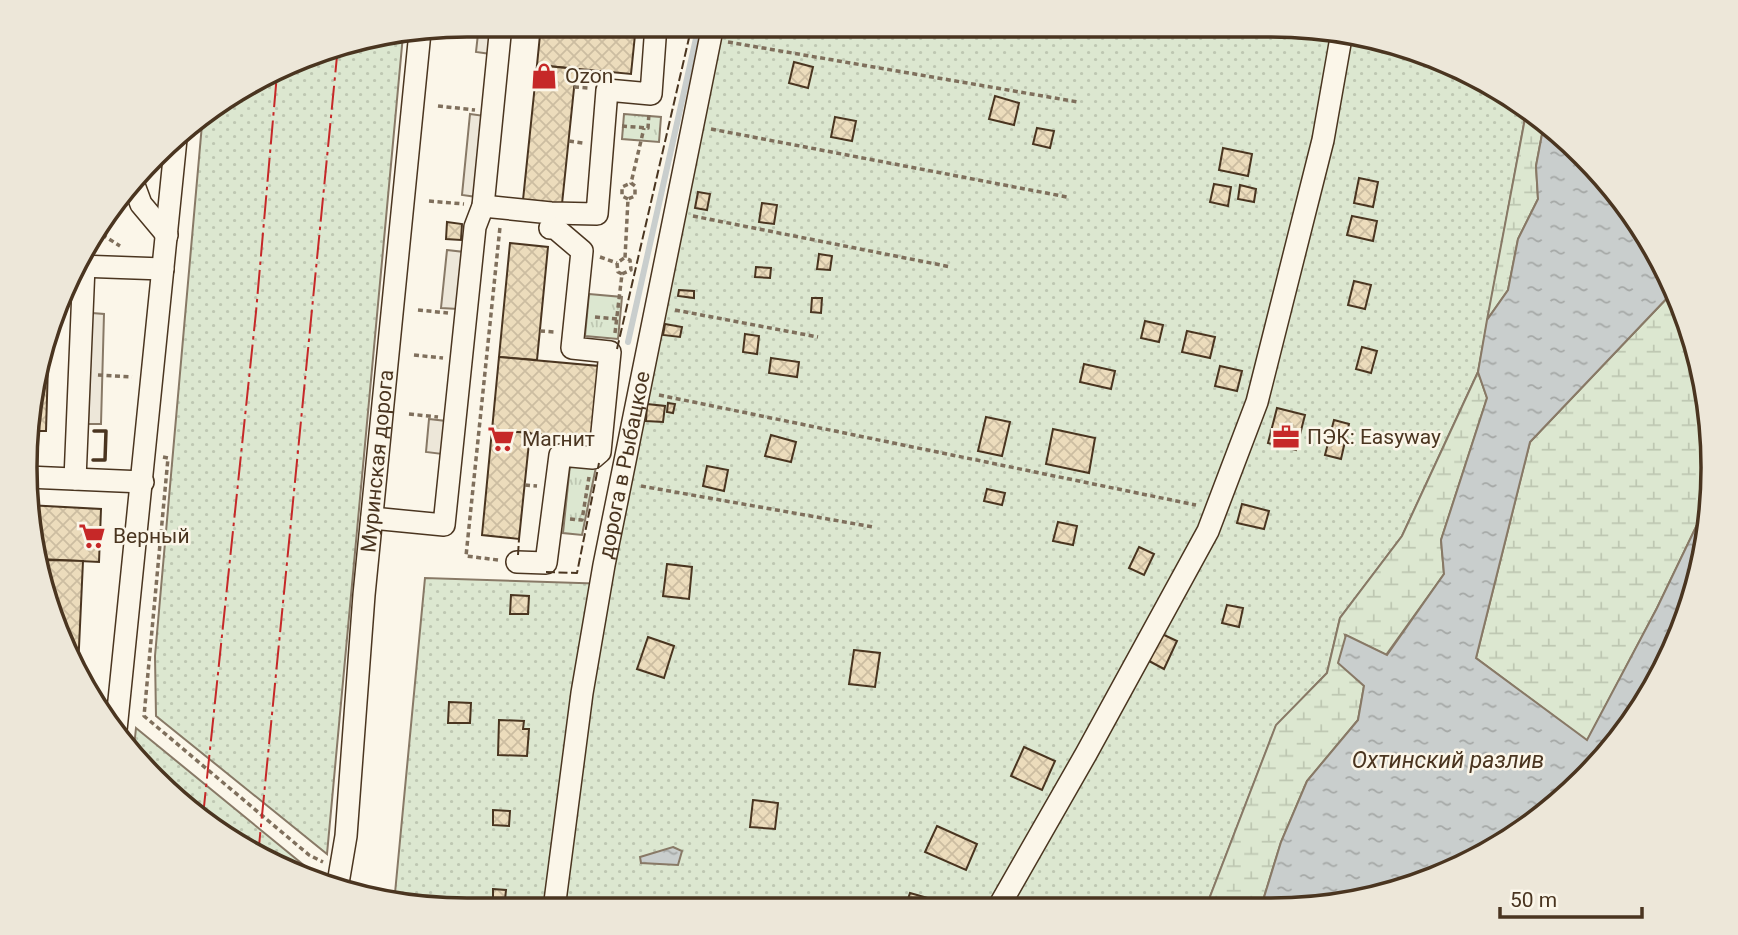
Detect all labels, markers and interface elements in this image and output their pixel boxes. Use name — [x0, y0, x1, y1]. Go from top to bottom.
shop icon: Ozon — [529, 61, 559, 91]
place label: Ozon — [565, 64, 613, 88]
street label: Муринская дорога — [356, 369, 398, 554]
street label: дорога в Рыбацкое — [594, 369, 655, 560]
office icon: ПЭК: Easyway — [1271, 422, 1301, 452]
supermarket icon: Магнит — [486, 424, 516, 454]
place label: ПЭК: Easyway — [1307, 425, 1441, 449]
place label: Магнит — [522, 427, 595, 451]
supermarket icon: Верный — [77, 521, 107, 551]
place label: Верный — [113, 524, 190, 548]
water label: Охтинский разлив — [1352, 747, 1544, 774]
scale bar — [1500, 876, 1642, 920]
text: 50 m — [1510, 888, 1557, 912]

